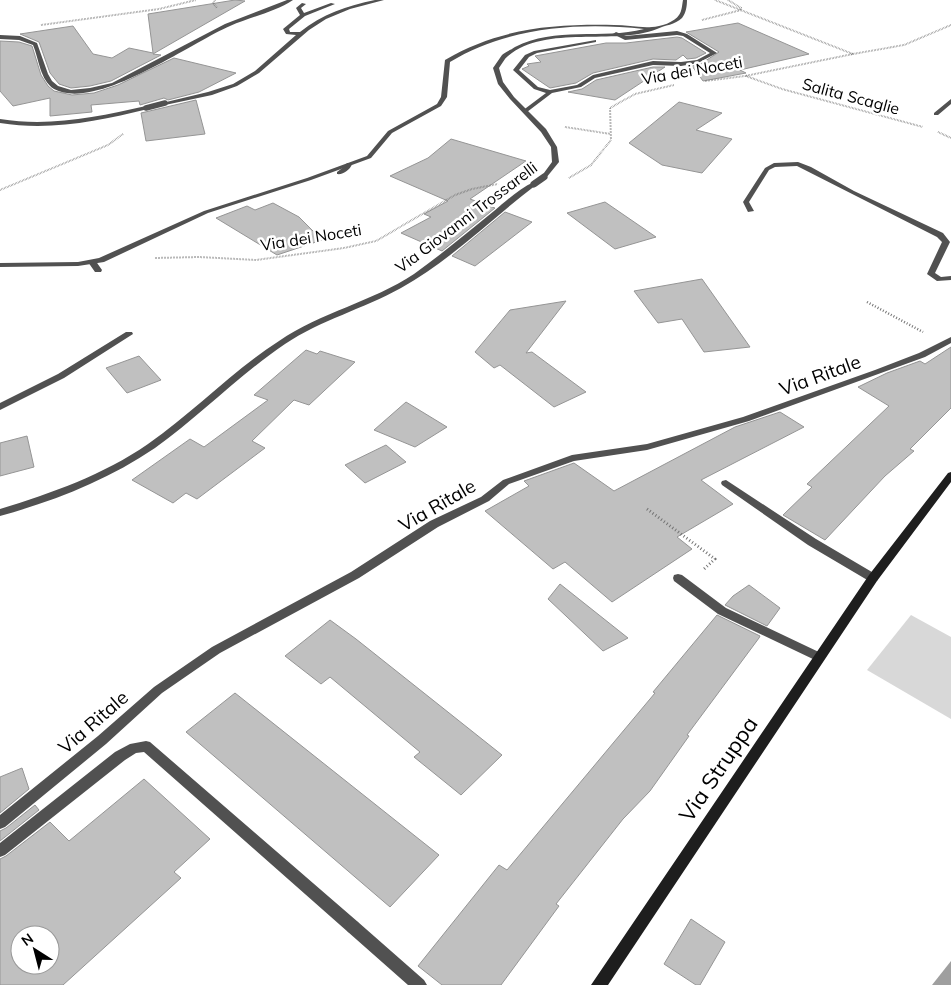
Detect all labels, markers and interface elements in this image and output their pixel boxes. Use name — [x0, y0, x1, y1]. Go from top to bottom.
street label: Via dei Noceti — [640, 51, 744, 89]
street label: Salita Scaglie — [800, 73, 902, 119]
street label: Via Giovanni Trossarelli — [391, 157, 541, 277]
street label: Via dei Noceti — [259, 219, 363, 255]
street label: Via Ritale — [776, 349, 864, 401]
street label: Via Ritale — [394, 473, 480, 537]
street label: Via Ritale — [53, 685, 133, 759]
street label: Via Struppa — [673, 711, 763, 827]
north arrow — [10, 925, 60, 975]
text: N — [18, 929, 37, 950]

